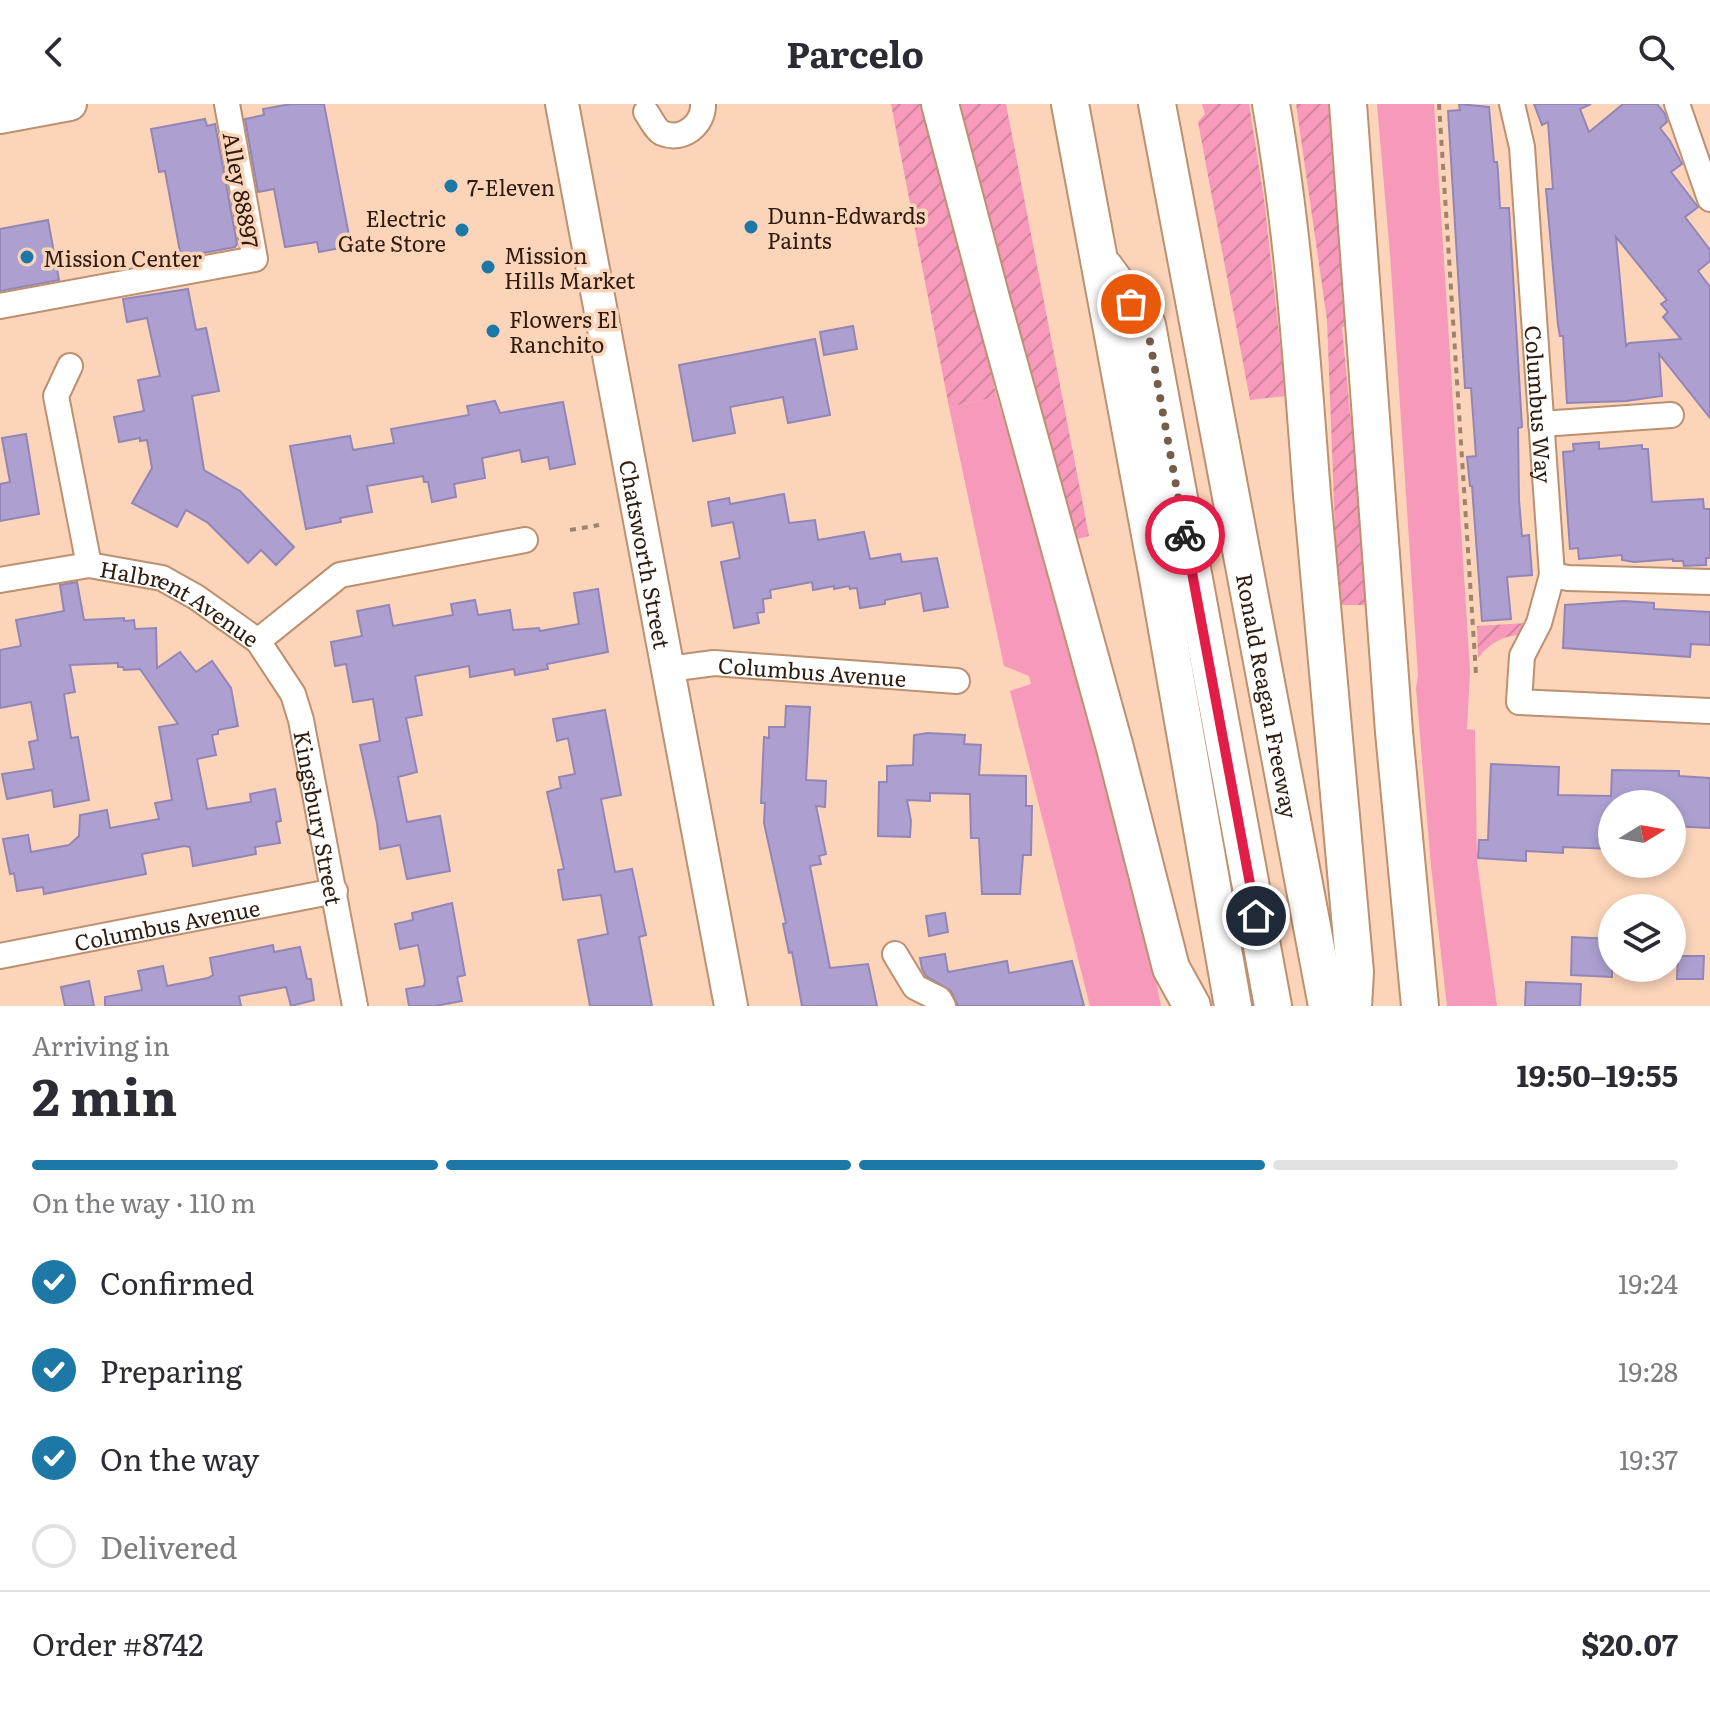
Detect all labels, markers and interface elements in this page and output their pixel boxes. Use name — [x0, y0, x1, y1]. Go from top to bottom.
text: Parcelo — [786, 26, 924, 79]
icon: back — [32, 30, 76, 74]
icon: search — [1634, 30, 1678, 74]
street label: Alley 88897 — [216, 129, 268, 251]
place label: 7-Eleven — [467, 170, 555, 203]
marker: 7-Eleven — [442, 177, 460, 195]
place label: Dunn-Edwards Paints — [767, 198, 926, 256]
place label: Electric Gate Store — [338, 201, 446, 259]
marker: Dunn-Edwards Paints — [742, 218, 760, 236]
marker: Electric Gate Store — [453, 221, 471, 239]
place label: Mission Hills Market — [504, 238, 635, 296]
place label: Mission Center — [43, 241, 202, 274]
marker: Mission Center — [18, 248, 36, 266]
marker: Mission Hills Market — [479, 258, 497, 276]
pin — [1097, 270, 1165, 338]
icon: bag — [1109, 282, 1153, 326]
place label: Flowers El Ranchito — [509, 302, 618, 360]
marker: Flowers El Ranchito — [484, 322, 502, 340]
street label: Columbus Way — [1518, 324, 1562, 485]
street label: Chatsworth Street — [612, 457, 680, 652]
courier — [1145, 495, 1225, 575]
icon: bike — [1163, 513, 1207, 557]
street label: Halbrent Avenue — [97, 551, 267, 654]
street label: Ronald Reagan Freeway — [1229, 570, 1308, 821]
street label: Columbus Avenue — [717, 647, 908, 694]
street label: Kingsbury Street — [287, 727, 352, 908]
north arrow — [1598, 790, 1686, 878]
map controls — [1598, 790, 1686, 982]
pin — [1222, 882, 1290, 950]
street label: Columbus Avenue — [71, 889, 263, 958]
icon: home — [1234, 894, 1278, 938]
button: layers — [1598, 894, 1686, 982]
text: Arriving in — [32, 1025, 170, 1064]
text: 19:50–19:55 — [1516, 1052, 1678, 1096]
text: 2 min — [32, 1055, 177, 1132]
text: On the way · 110 m — [32, 1182, 256, 1221]
icon: check — [32, 1260, 76, 1304]
text: Confirmed — [100, 1260, 254, 1304]
text: 19:24 — [1618, 1263, 1678, 1302]
icon: check — [32, 1348, 76, 1392]
text: Preparing — [100, 1348, 242, 1392]
text: 19:28 — [1618, 1351, 1678, 1390]
icon: check — [32, 1436, 76, 1480]
text: On the way — [100, 1436, 259, 1480]
text: 19:37 — [1619, 1439, 1678, 1478]
text: Delivered — [100, 1524, 237, 1568]
text: Order #8742 — [32, 1621, 204, 1665]
text: $20.07 — [1581, 1621, 1678, 1665]

